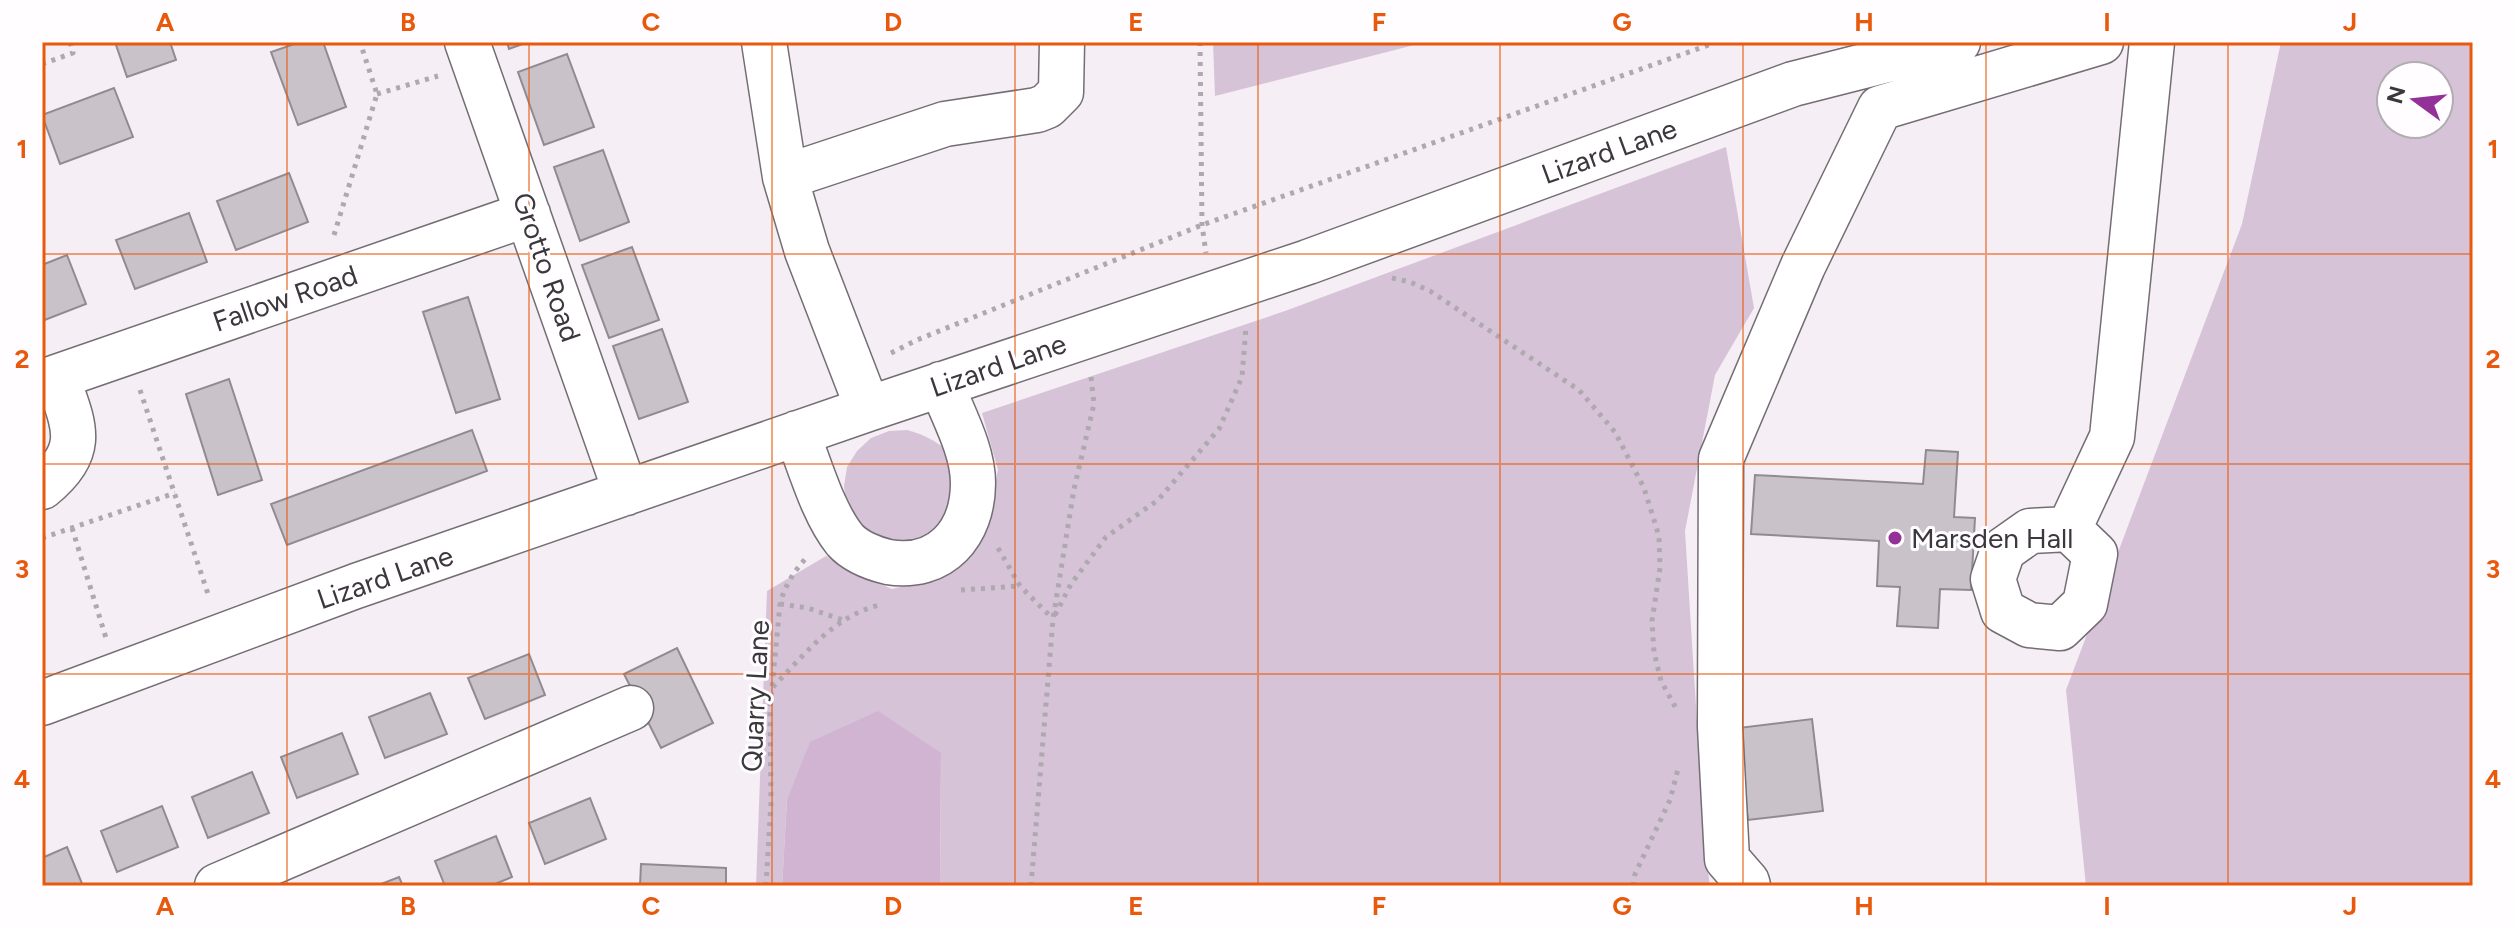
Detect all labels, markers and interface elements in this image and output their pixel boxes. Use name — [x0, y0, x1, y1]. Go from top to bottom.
text: A — [156, 6, 175, 38]
text: B — [400, 6, 416, 38]
text: C — [642, 6, 661, 38]
text: D — [884, 6, 902, 38]
text: E — [1128, 6, 1144, 38]
text: F — [1372, 6, 1386, 38]
text: G — [1612, 6, 1632, 38]
text: H — [1854, 6, 1874, 38]
text: I — [2103, 6, 2111, 38]
text: J — [2343, 6, 2357, 38]
north arrow — [2375, 60, 2455, 140]
text: N — [2381, 83, 2411, 107]
street label: Lizard Lane — [1537, 111, 1681, 191]
text: 1 — [17, 133, 27, 165]
text: 1 — [2488, 133, 2498, 165]
street label: Grotto Road — [506, 188, 588, 346]
street label: Fallow Road — [208, 257, 362, 339]
street label: Lizard Lane — [926, 326, 1070, 404]
text: 2 — [14, 343, 30, 375]
text: 2 — [2485, 343, 2501, 375]
place label: Marsden Hall — [1911, 521, 2073, 555]
marker: Marsden Hall — [1886, 529, 1904, 547]
street label: Lizard Lane — [313, 538, 457, 616]
text: 3 — [15, 553, 29, 585]
text: 3 — [2486, 553, 2500, 585]
street label: Quarry Lane — [734, 619, 776, 773]
text: 4 — [14, 763, 30, 795]
text: 4 — [2485, 763, 2501, 795]
text: A — [156, 890, 175, 922]
text: B — [400, 890, 416, 922]
text: C — [642, 890, 661, 922]
text: D — [884, 890, 902, 922]
text: E — [1128, 890, 1144, 922]
text: F — [1372, 890, 1386, 922]
text: G — [1612, 890, 1632, 922]
text: H — [1854, 890, 1874, 922]
text: I — [2103, 890, 2111, 922]
text: J — [2343, 890, 2357, 922]

